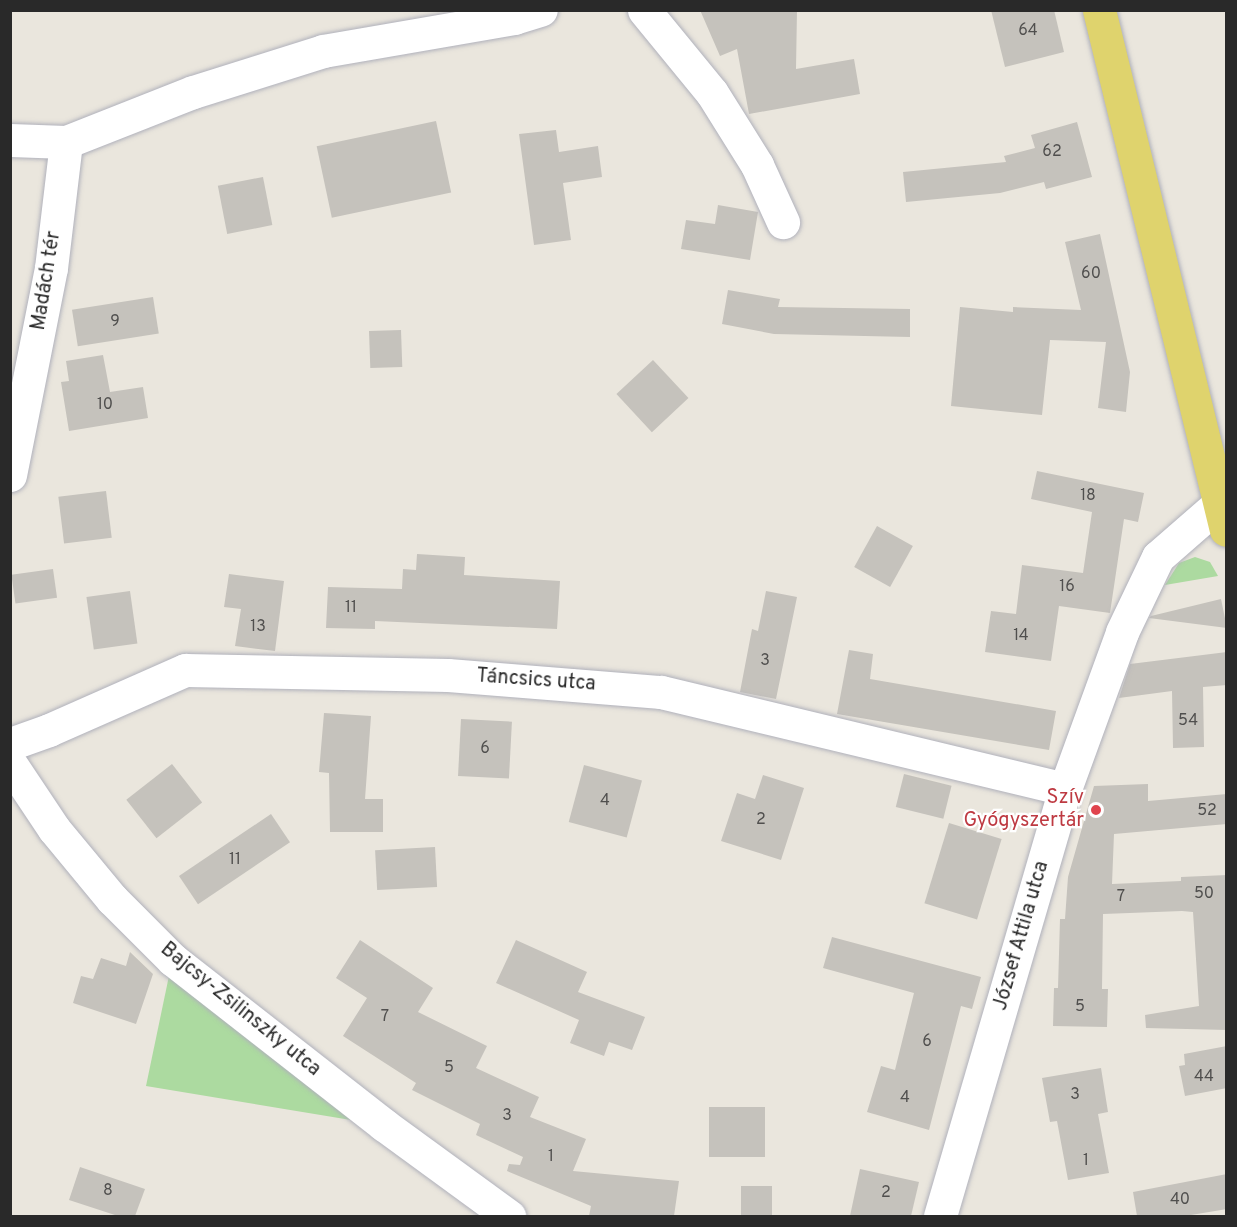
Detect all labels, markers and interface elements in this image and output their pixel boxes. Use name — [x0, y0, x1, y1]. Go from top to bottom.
house number: 64 — [1018, 21, 1038, 41]
house number: 62 — [1042, 142, 1062, 162]
street label: Madách tér — [27, 230, 67, 332]
house number: 60 — [1081, 264, 1101, 284]
house number: 9 — [110, 312, 120, 332]
house number: 10 — [97, 395, 113, 415]
house number: 18 — [1080, 486, 1096, 506]
house number: 16 — [1059, 577, 1075, 597]
house number: 11 — [345, 598, 357, 618]
house number: 13 — [250, 617, 266, 637]
house number: 14 — [1013, 626, 1029, 646]
house number: 3 — [760, 651, 770, 671]
street label: Táncsics utca — [476, 665, 596, 697]
house number: 54 — [1178, 711, 1198, 731]
house number: 6 — [480, 739, 490, 759]
place label: Szív Gyógyszertár — [963, 786, 1084, 833]
house number: 4 — [600, 791, 610, 811]
house number: 52 — [1197, 801, 1217, 821]
marker: Szív Gyógyszertár — [1089, 803, 1103, 817]
house number: 2 — [756, 810, 766, 830]
house number: 11 — [229, 850, 241, 870]
street label: József Attila utca — [989, 858, 1055, 1014]
house number: 50 — [1194, 884, 1214, 904]
house number: 7 — [1117, 887, 1125, 907]
street label: Bajcsy-Zsilinszky utca — [155, 938, 325, 1082]
house number: 5 — [1075, 997, 1085, 1017]
house number: 7 — [381, 1007, 389, 1027]
house number: 6 — [922, 1032, 932, 1052]
house number: 5 — [444, 1058, 454, 1078]
house number: 44 — [1194, 1067, 1214, 1087]
house number: 3 — [1070, 1085, 1080, 1105]
house number: 4 — [900, 1088, 910, 1108]
house number: 3 — [502, 1106, 512, 1126]
house number: 1 — [548, 1147, 554, 1167]
house number: 1 — [1083, 1151, 1089, 1171]
house number: 8 — [103, 1181, 113, 1201]
house number: 2 — [881, 1183, 891, 1203]
house number: 40 — [1170, 1190, 1190, 1210]

